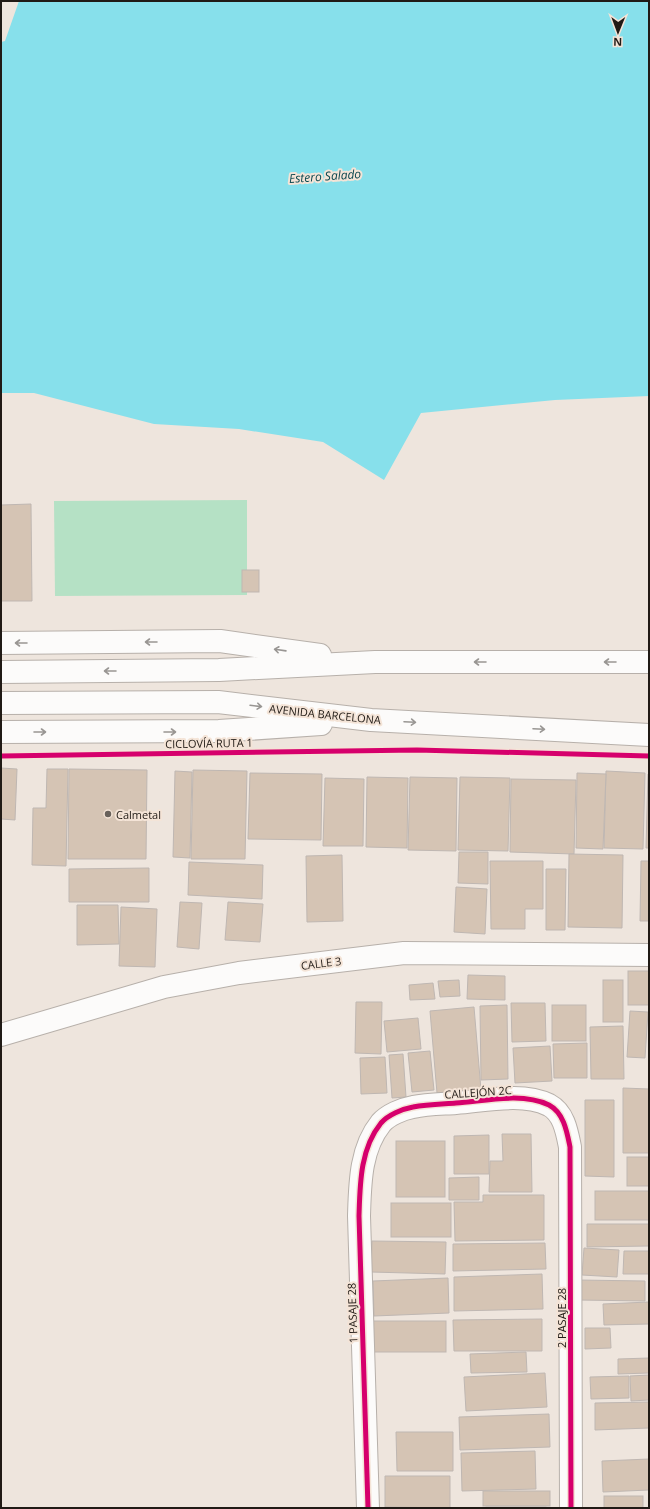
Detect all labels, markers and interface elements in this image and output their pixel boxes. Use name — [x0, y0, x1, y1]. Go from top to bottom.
north arrow — [598, 12, 638, 52]
text: N — [613, 35, 622, 50]
water label: Estero Salado — [288, 165, 362, 187]
one-way arrow — [145, 638, 158, 646]
one-way arrow — [15, 639, 28, 647]
one-way arrow — [274, 646, 287, 654]
one-way arrow — [474, 658, 487, 666]
one-way arrow — [604, 658, 617, 666]
one-way arrow — [104, 667, 117, 675]
street label: AVENIDA BARCELONA — [268, 701, 382, 727]
one-way arrow — [249, 702, 262, 710]
one-way arrow — [403, 718, 416, 726]
one-way arrow — [532, 726, 545, 733]
one-way arrow — [33, 728, 46, 736]
one-way arrow — [163, 728, 176, 736]
street label: CICLOVÍA RUTA 1 — [165, 735, 253, 751]
place label: Calmetal — [116, 807, 161, 822]
marker: Calmetal — [103, 809, 113, 819]
street label: CALLE 3 — [300, 953, 342, 973]
street label: CALLEJÓN 2C — [444, 1082, 512, 1102]
street label: 1 PASAJE 28 — [343, 1283, 361, 1343]
street label: 2 PASAJE 28 — [554, 1288, 569, 1348]

